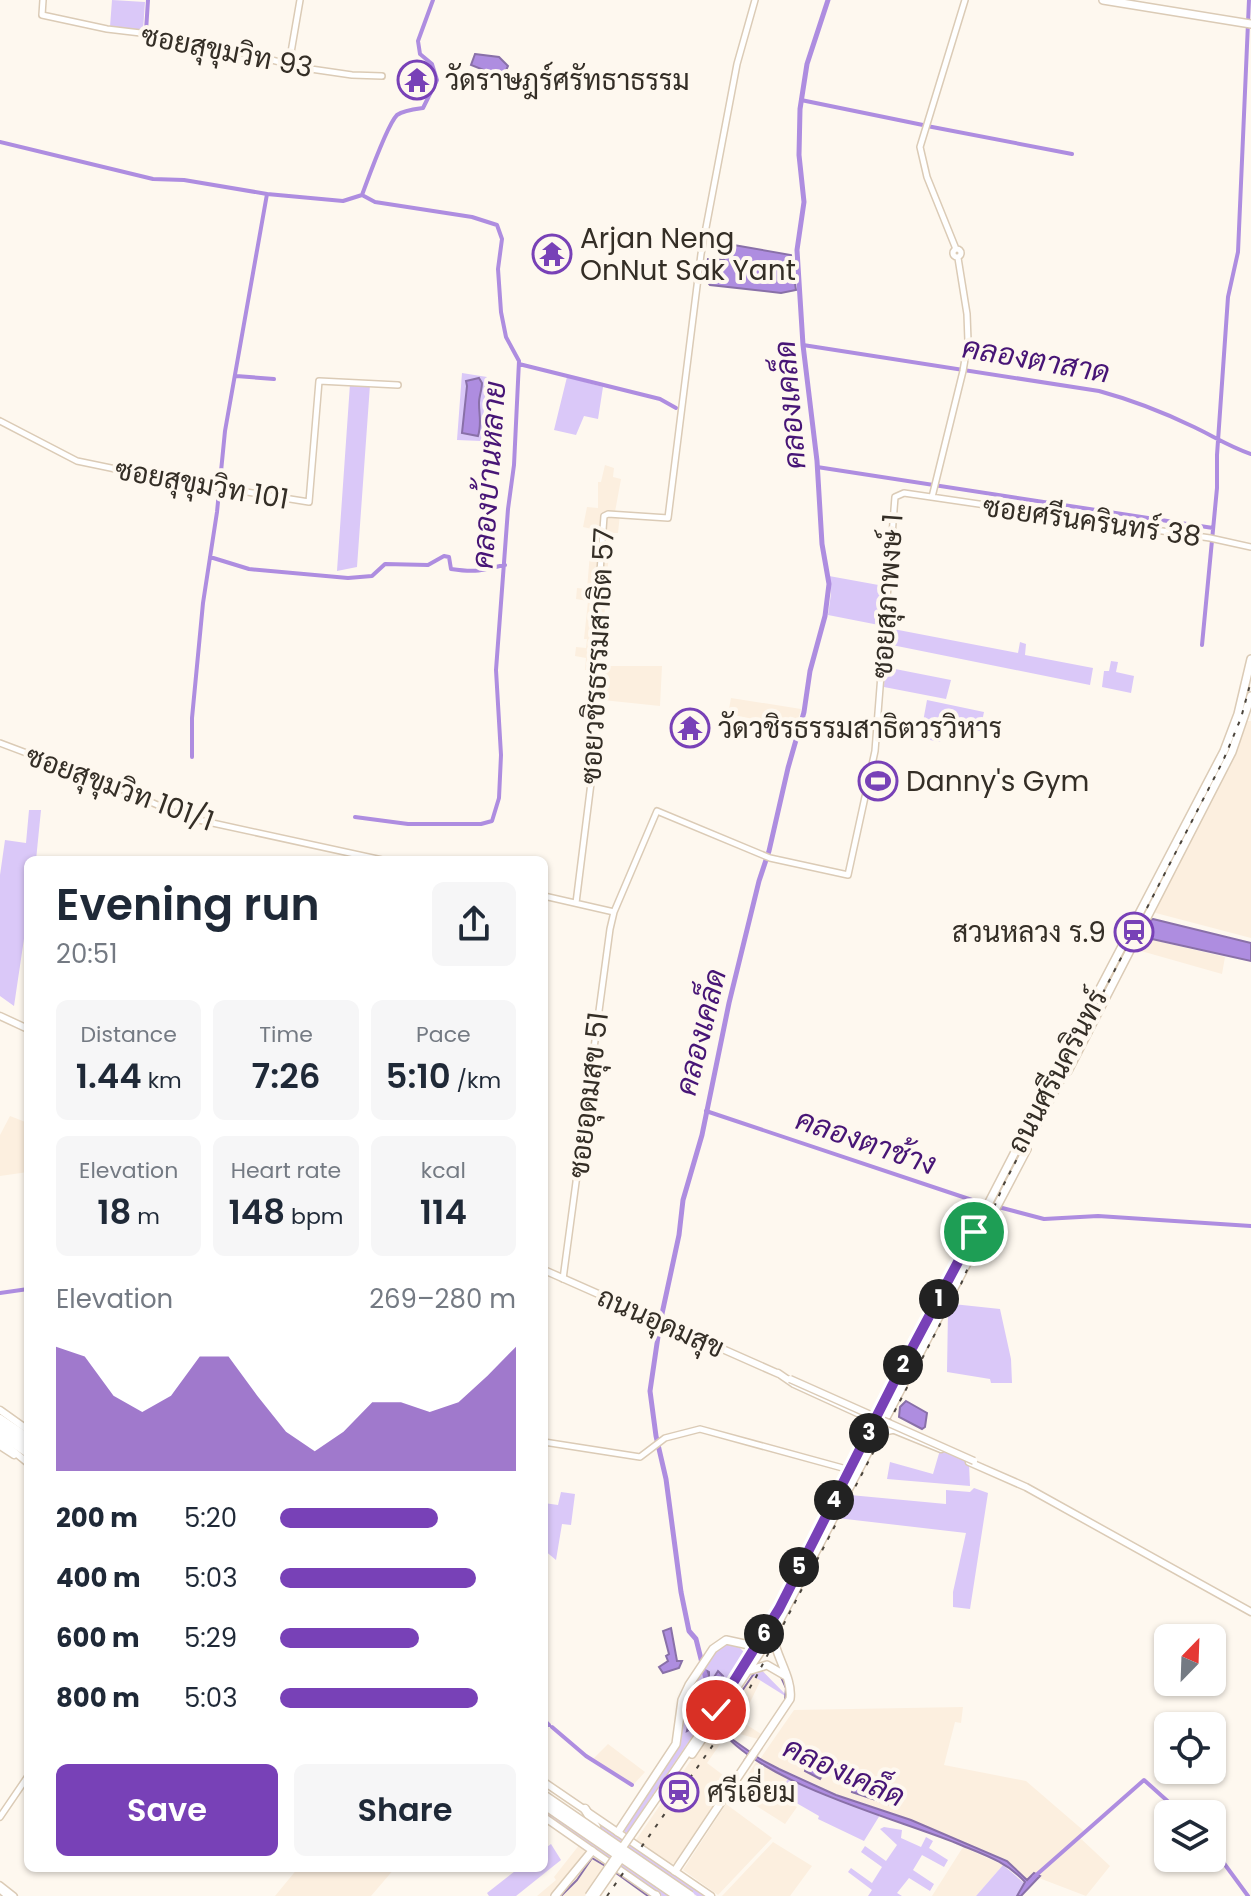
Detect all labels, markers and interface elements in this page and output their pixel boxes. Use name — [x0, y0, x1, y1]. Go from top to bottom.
street label: ซอยสุขุมวิท 93 — [138, 16, 316, 87]
temple icon: วัดราษฎร์ศรัทธาธรรม — [396, 59, 438, 101]
place label: วัดราษฎร์ศรัทธาธรรม — [445, 61, 690, 100]
place label: Arjan Neng OnNut Sak Yant — [580, 219, 796, 290]
temple icon: Arjan Neng OnNut Sak Yant — [531, 233, 573, 275]
water label: คลองตาสาด — [959, 325, 1113, 394]
water label: คลองเคล็ด — [762, 339, 817, 471]
water label: คลองบ้านหลาย — [460, 380, 517, 570]
street label: ซอยสุขุมวิท 101 — [112, 450, 292, 519]
street label: ซอยศรีนครินทร์ 38 — [980, 487, 1203, 556]
street label: ซอยสุภาพงษ์ 1 — [862, 512, 913, 680]
street label: ซอยวชิรธรรมสาธิต 57 — [571, 527, 624, 785]
temple icon: วัดวชิรธรรมสาธิตวรวิหาร — [669, 707, 711, 749]
place label: วัดวชิรธรรมสาธิตวรวิหาร — [718, 709, 1002, 748]
street label: ซอยสุขุมวิท 101/1 — [20, 736, 219, 841]
sports icon: Danny's Gym — [857, 760, 899, 802]
place label: Danny's Gym — [906, 762, 1089, 801]
text: Evening run — [56, 874, 320, 935]
button: share — [432, 882, 516, 966]
station icon: สวนหลวง ร.9 — [1113, 911, 1155, 953]
place label: สวนหลวง ร.9 — [952, 913, 1106, 952]
text: 20:51 — [56, 936, 117, 972]
water label: คลองเคล็ด — [664, 964, 737, 1100]
street label: ถนนศรีนครินทร์ — [998, 982, 1117, 1160]
street label: ซอยอุดมสุข 51 — [559, 1010, 618, 1180]
text: Distance — [80, 1019, 177, 1050]
text: Time — [259, 1019, 313, 1050]
text: Pace — [416, 1019, 471, 1050]
text: 1.44 — [76, 1052, 142, 1100]
text: 7:26 — [252, 1052, 320, 1100]
text: 5:10 — [386, 1052, 451, 1100]
text: km — [142, 1065, 182, 1096]
text: /km — [451, 1065, 501, 1096]
water label: คลองตาช้าง — [790, 1097, 942, 1186]
text: Elevation — [79, 1155, 178, 1186]
text: Heart rate — [231, 1155, 341, 1186]
text: kcal — [421, 1155, 466, 1186]
text: 18 — [97, 1188, 131, 1236]
text: 148 — [229, 1188, 285, 1236]
text: 114 — [420, 1188, 467, 1236]
pin — [940, 1198, 1008, 1266]
text: m — [131, 1201, 160, 1232]
text: bpm — [285, 1201, 343, 1232]
icon: arrive — [952, 1210, 996, 1254]
street label: ถนนอุดมสุข — [591, 1277, 730, 1368]
pin: 1 — [919, 1279, 959, 1319]
text: Elevation — [56, 1281, 173, 1317]
text: 269–280 m — [369, 1281, 516, 1317]
text: 1 — [935, 1283, 943, 1314]
pin: 2 — [883, 1345, 923, 1385]
text: 2 — [897, 1349, 909, 1380]
pin: 3 — [849, 1413, 889, 1453]
text: 3 — [862, 1417, 876, 1448]
pin: 4 — [814, 1480, 854, 1520]
text: 4 — [827, 1484, 841, 1515]
text: 200 m — [56, 1500, 138, 1536]
text: 5:20 — [184, 1500, 237, 1536]
pin: 5 — [779, 1547, 819, 1587]
text: 5 — [792, 1551, 806, 1582]
text: 400 m — [56, 1560, 141, 1596]
text: 5:03 — [184, 1560, 238, 1596]
pin: 6 — [744, 1614, 784, 1654]
text: 6 — [757, 1618, 771, 1649]
text: 600 m — [56, 1620, 140, 1656]
text: 5:29 — [184, 1620, 237, 1656]
north arrow — [1154, 1624, 1226, 1696]
map controls — [1154, 1624, 1226, 1872]
pin — [682, 1676, 750, 1744]
text: 800 m — [56, 1680, 140, 1716]
text: 5:03 — [184, 1680, 238, 1716]
icon: check — [694, 1688, 738, 1732]
button: locate — [1154, 1712, 1226, 1784]
water label: คลองเคล็ด — [776, 1726, 912, 1817]
button: Save — [56, 1764, 278, 1856]
button: Share — [294, 1764, 516, 1856]
place label: ศรีเอี่ยม — [707, 1768, 796, 1812]
station icon: ศรีเอี่ยม — [658, 1771, 700, 1813]
button: layers — [1154, 1800, 1226, 1872]

